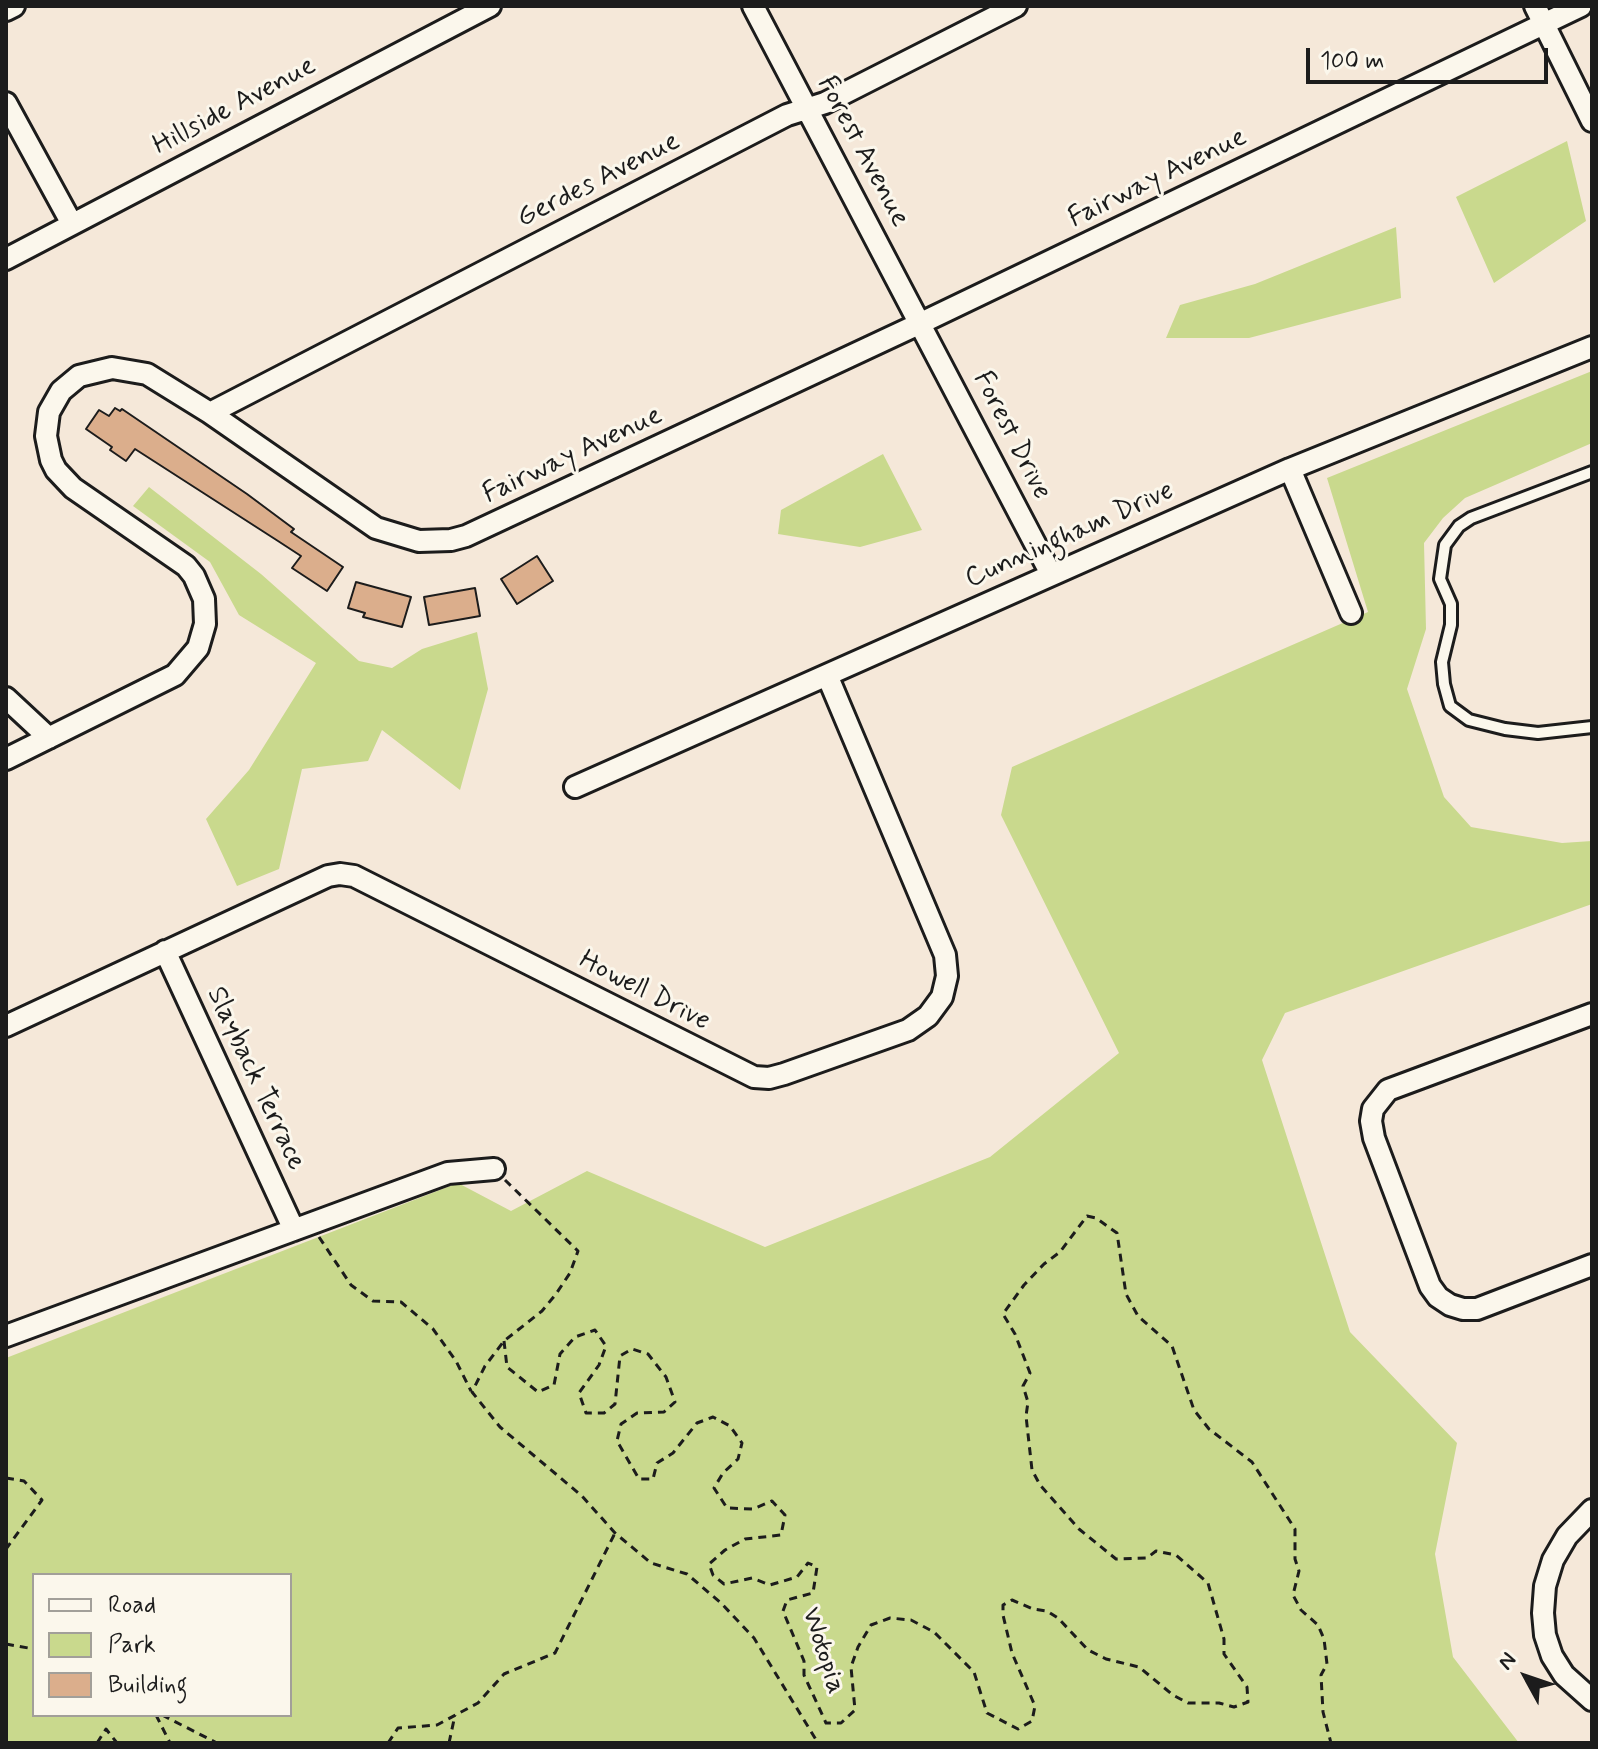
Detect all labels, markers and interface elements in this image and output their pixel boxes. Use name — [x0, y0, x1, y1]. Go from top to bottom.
scale bar — [1310, 32, 1552, 82]
text: 100 m — [1320, 46, 1384, 77]
street label: Hillside Avenue — [148, 50, 322, 164]
street label: Forest Avenue — [808, 71, 916, 233]
street label: Fairway Avenue — [1063, 121, 1253, 237]
street label: Gerdes Avenue — [512, 126, 686, 236]
street label: Forest Drive — [964, 366, 1058, 506]
street label: Fairway Avenue — [478, 400, 668, 512]
street label: Cunningham Drive — [961, 475, 1179, 597]
street label: Howell Drive — [573, 945, 715, 1039]
street label: Slayback Terrace — [198, 982, 312, 1176]
legend — [32, 1573, 292, 1717]
text: Road — [108, 1590, 156, 1621]
street label: Wotopia — [792, 1604, 852, 1698]
text: Park — [108, 1630, 156, 1661]
north arrow — [1486, 1637, 1566, 1717]
text: N — [1492, 1647, 1523, 1676]
text: Building — [108, 1670, 188, 1701]

